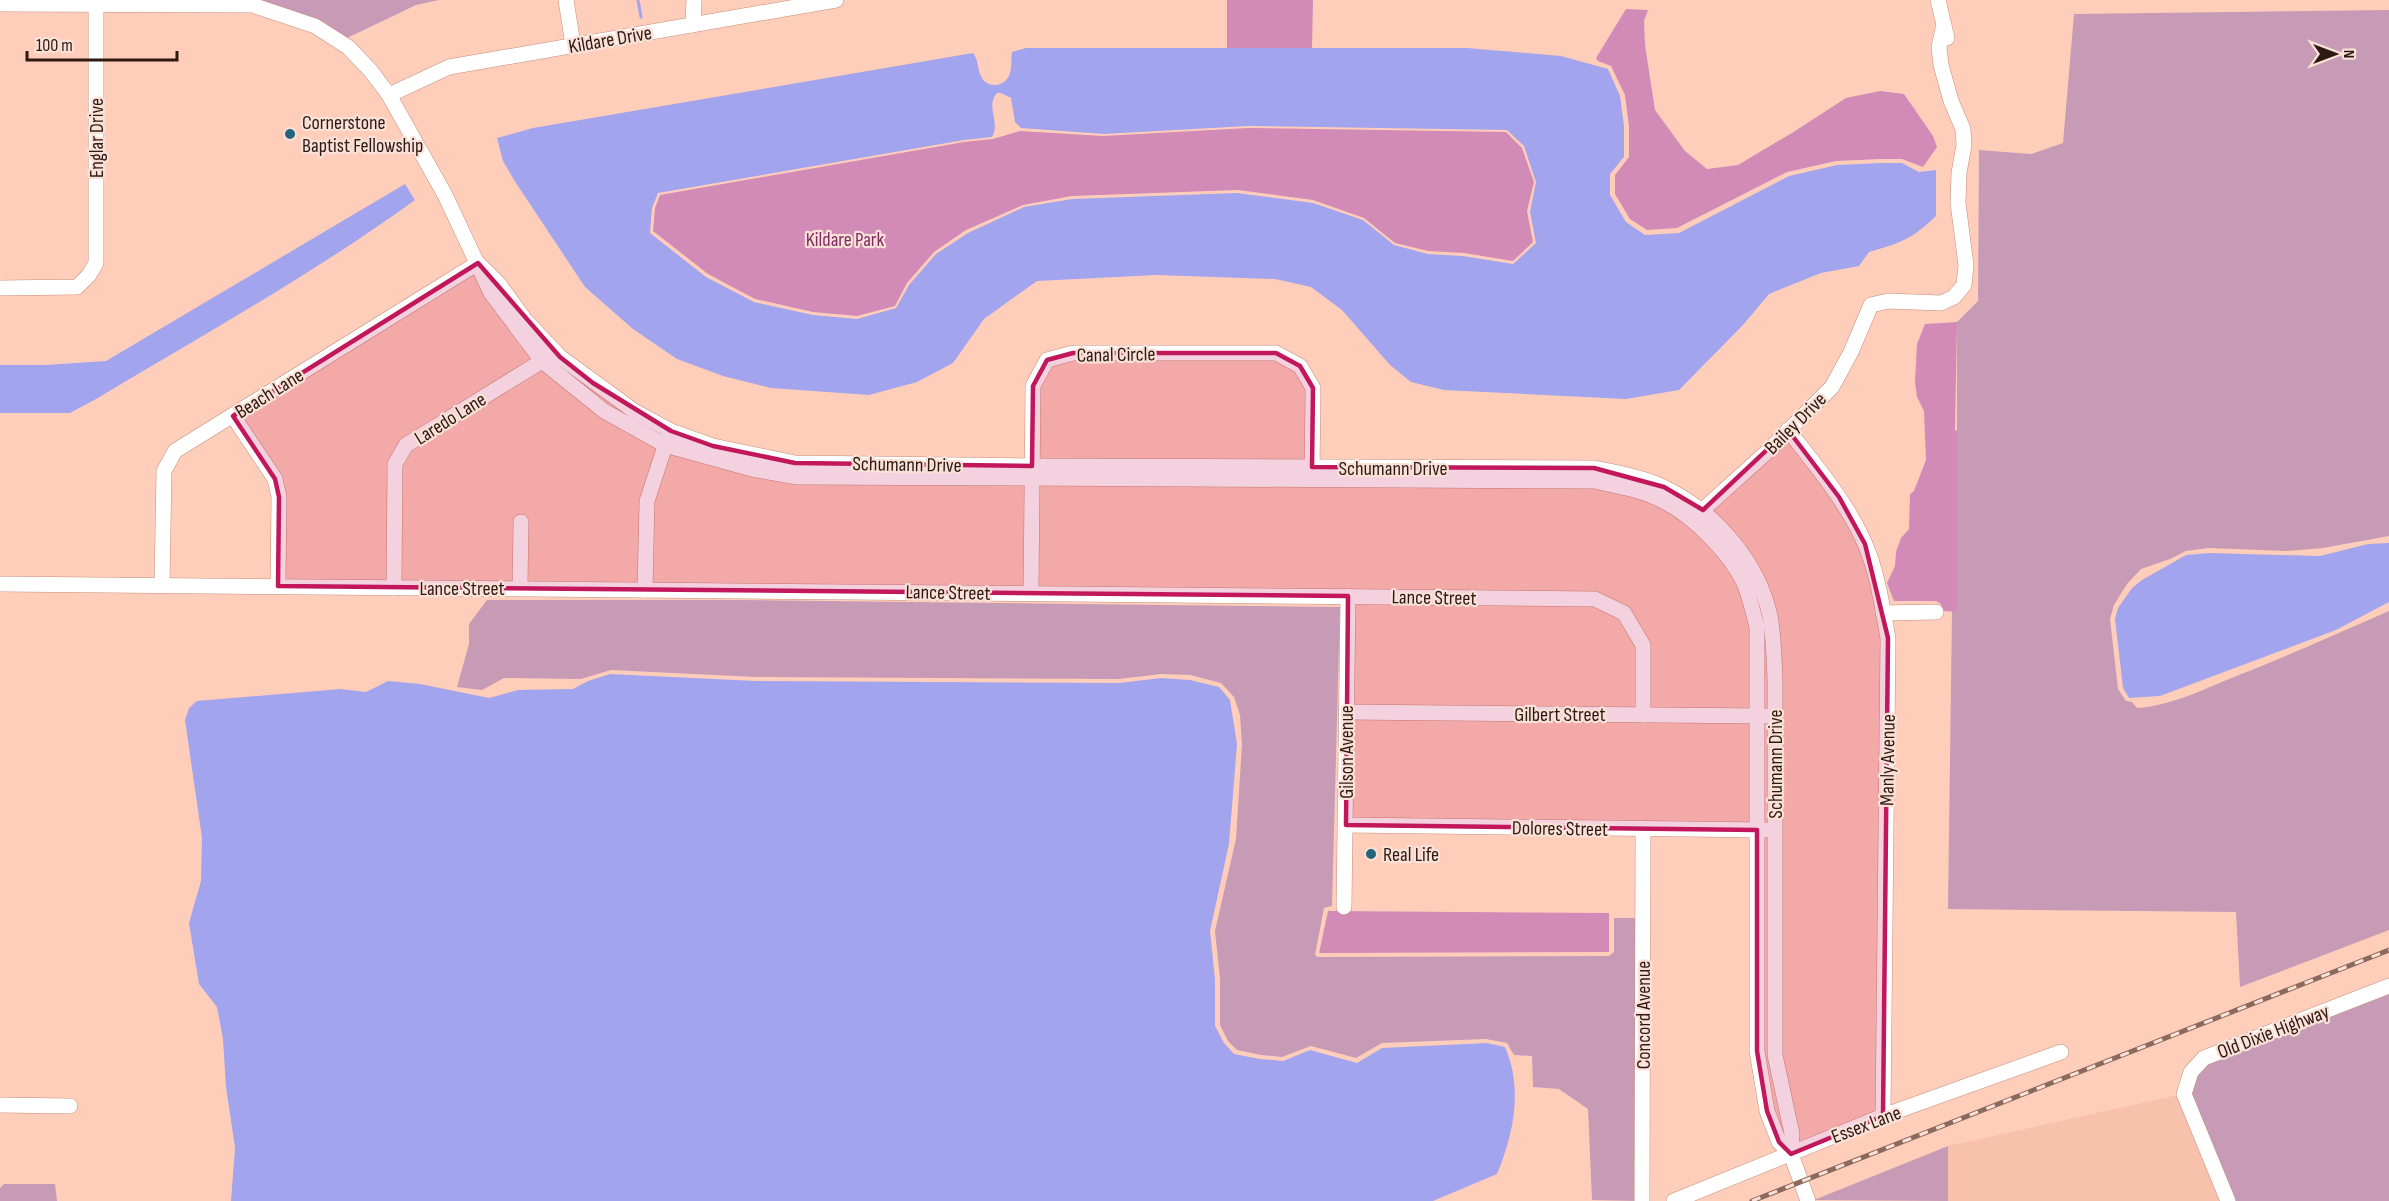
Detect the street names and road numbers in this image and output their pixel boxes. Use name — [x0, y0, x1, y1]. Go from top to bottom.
street label: Kildare Drive — [567, 21, 654, 59]
street label: Englar Drive — [85, 98, 109, 178]
street label: Canal Circle — [1076, 342, 1156, 368]
street label: Beach Lane — [231, 364, 308, 424]
street label: Laredo Lane — [410, 387, 491, 450]
street label: Bailey Drive — [1760, 388, 1832, 460]
street label: Schumann Drive — [852, 452, 962, 478]
street label: Schumann Drive — [1338, 457, 1448, 481]
street label: Lance Street — [420, 577, 505, 601]
street label: Lance Street — [905, 580, 991, 606]
street label: Lance Street — [1391, 585, 1477, 611]
street label: Gilbert Street — [1514, 703, 1606, 727]
street label: Gilson Avenue — [1335, 705, 1359, 799]
street label: Schumann Drive — [1764, 709, 1788, 819]
street label: Manly Avenue — [1875, 714, 1901, 806]
street label: Dolores Street — [1512, 816, 1608, 842]
street label: Concord Avenue — [1632, 961, 1656, 1069]
street label: Old Dixie Highway — [2214, 1000, 2333, 1064]
street label: Essex Lane — [1828, 1101, 1905, 1149]

